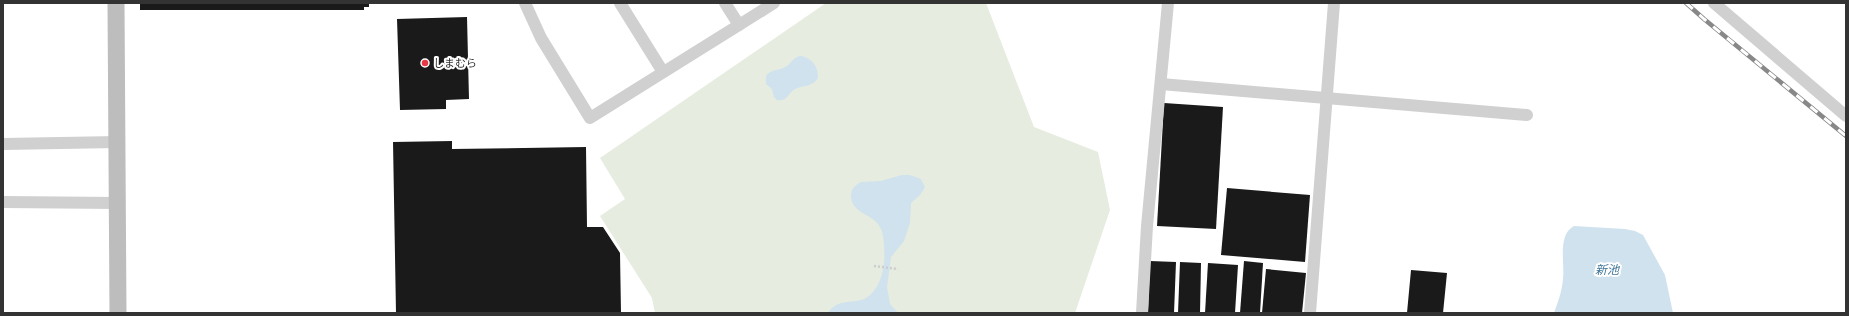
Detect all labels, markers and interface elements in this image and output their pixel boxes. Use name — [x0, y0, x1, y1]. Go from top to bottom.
place label: しまむら — [433, 57, 477, 70]
marker: しまむら — [420, 58, 430, 68]
water label: 新池 — [1595, 263, 1620, 277]

